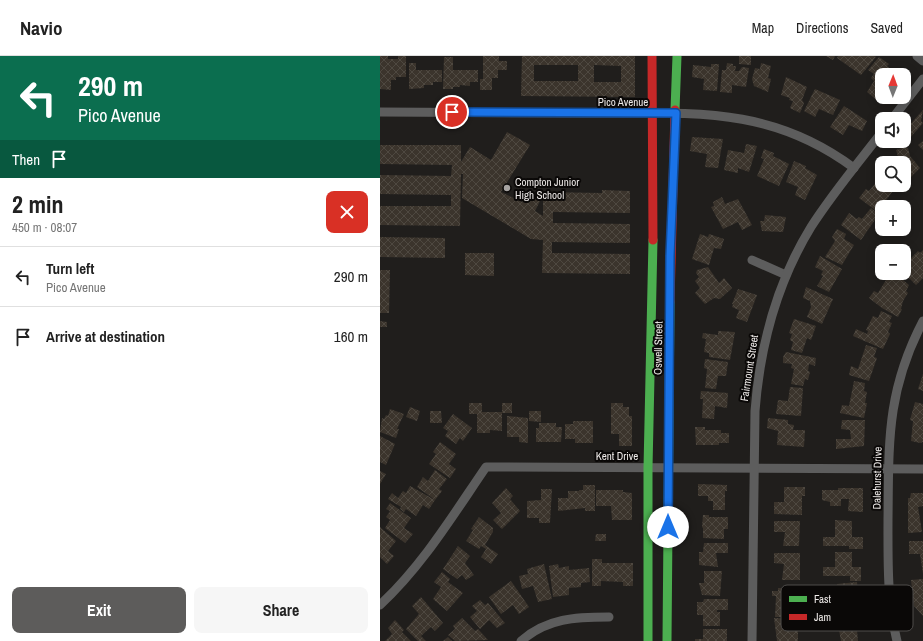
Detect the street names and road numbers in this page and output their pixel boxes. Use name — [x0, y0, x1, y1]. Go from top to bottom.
street label: Pico Avenue — [598, 95, 648, 109]
street label: Oswell Street — [651, 321, 665, 375]
street label: Fairmount Street — [737, 333, 761, 402]
street label: Dalehurst Drive — [869, 447, 885, 509]
street label: Kent Drive — [596, 449, 638, 463]

